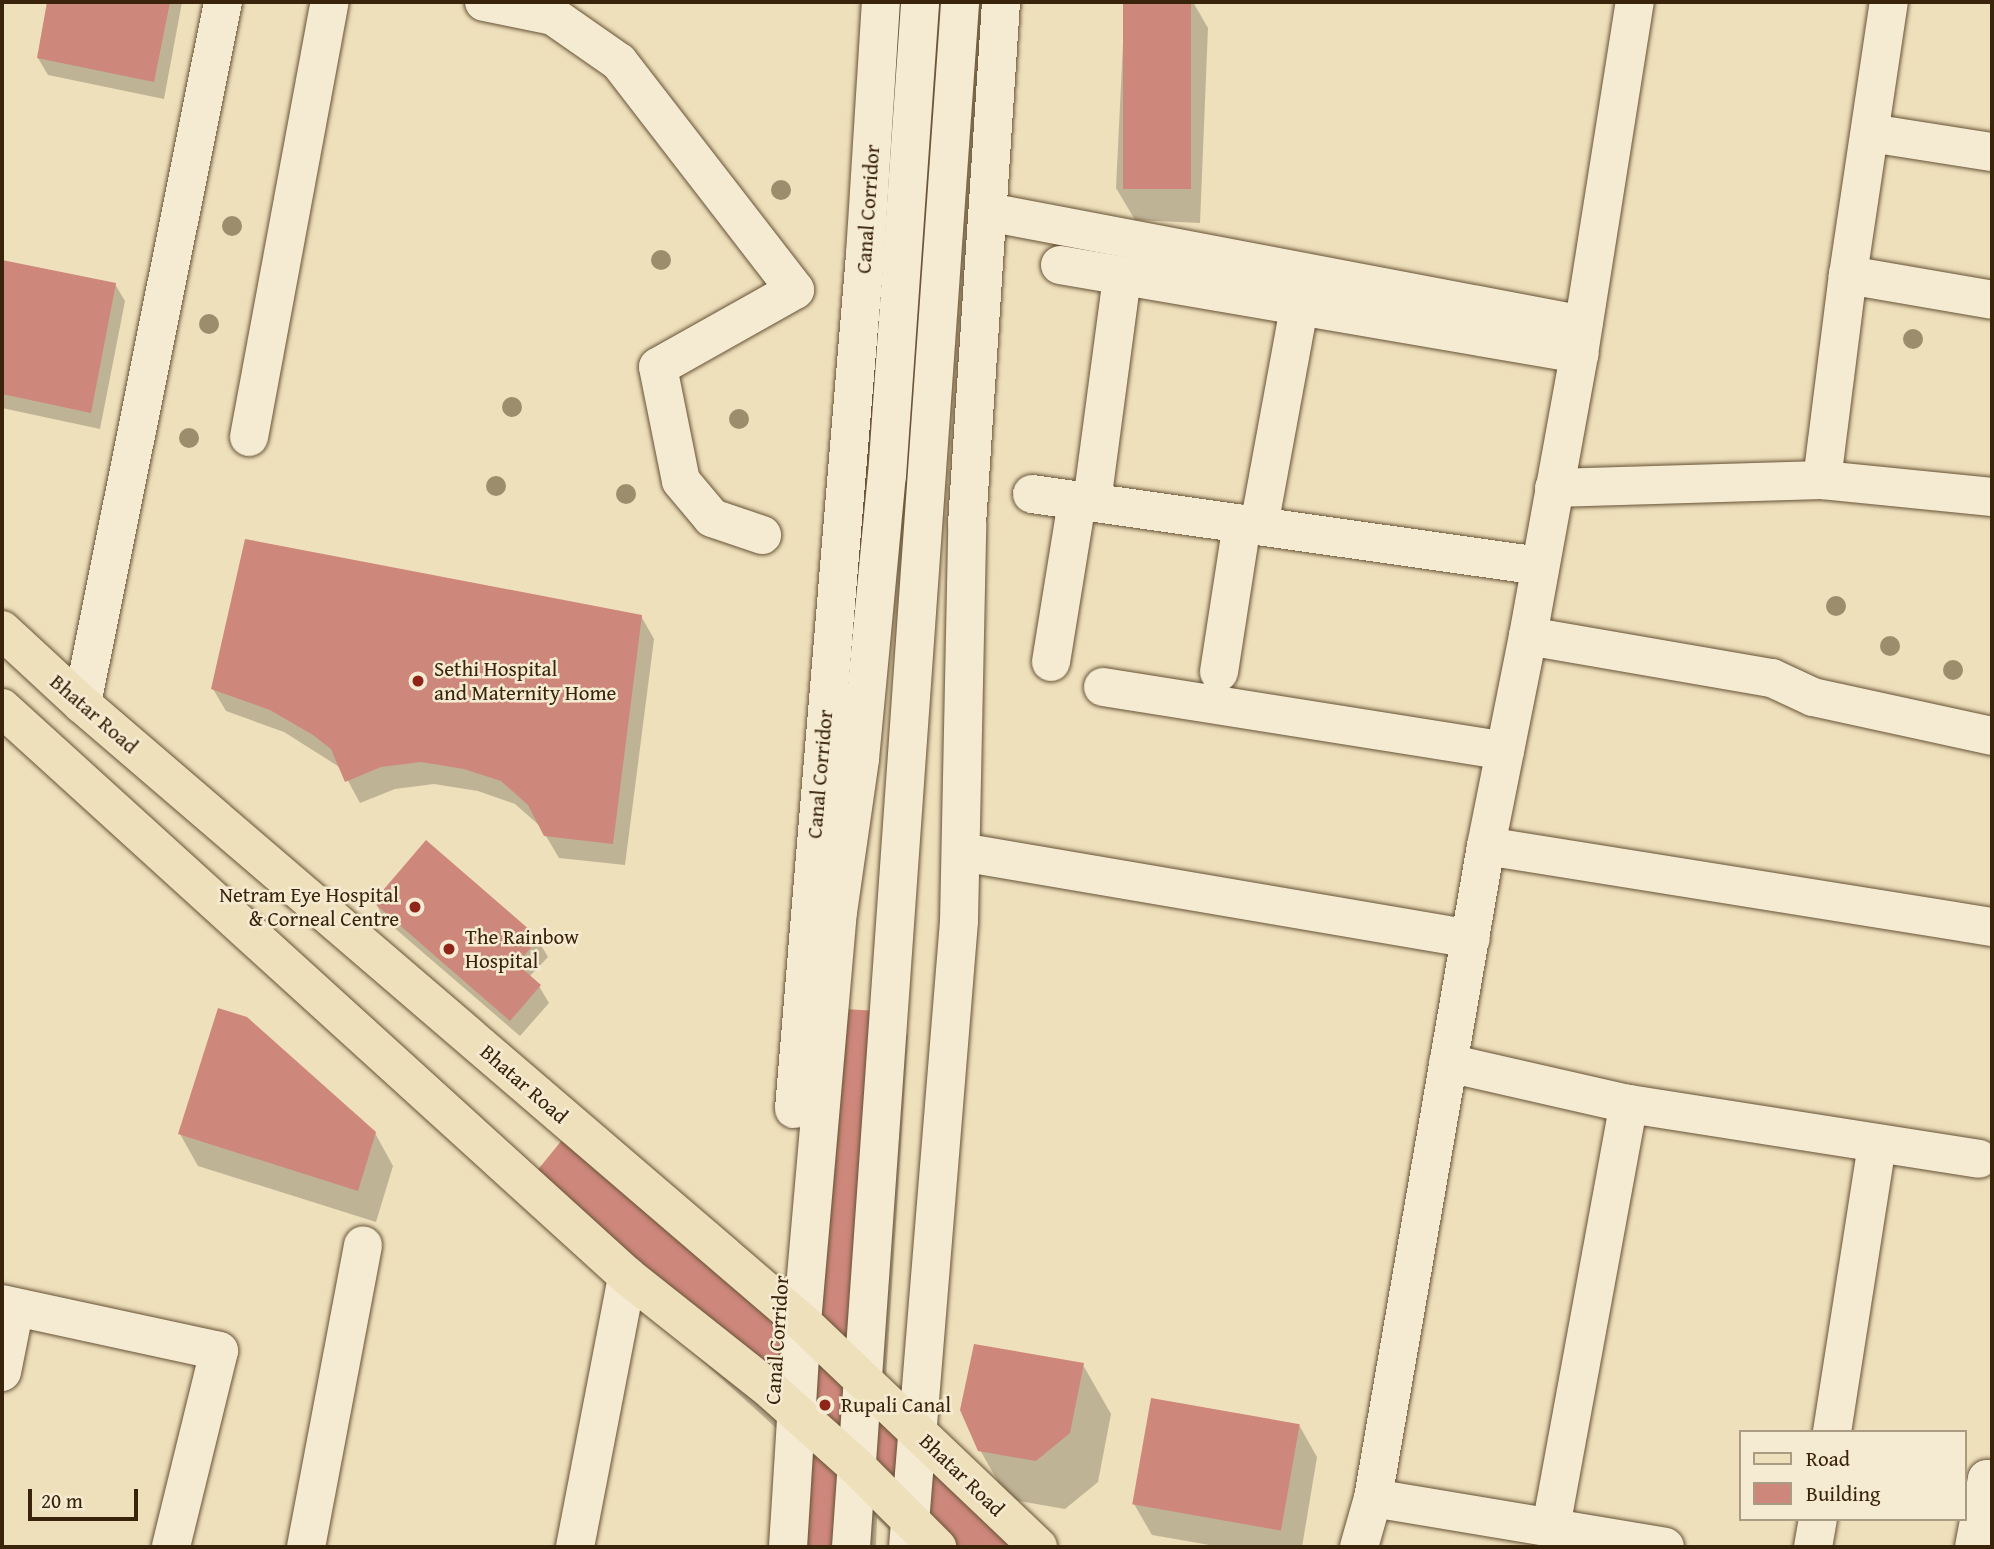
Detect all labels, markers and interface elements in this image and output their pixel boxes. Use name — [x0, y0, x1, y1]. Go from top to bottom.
street label: Canal Corridor — [851, 144, 885, 274]
place label: Sethi Hospital and Maternity Home — [434, 656, 616, 706]
street label: Bhatar Road — [45, 669, 143, 759]
marker: Sethi Hospital and Maternity Home — [408, 671, 428, 691]
street label: Canal Corridor — [802, 708, 838, 840]
place label: Netram Eye Hospital & Corneal Centre — [219, 882, 399, 932]
marker: Netram Eye Hospital & Corneal Centre — [405, 897, 425, 917]
place label: The Rainbow Hospital — [465, 924, 579, 974]
marker: The Rainbow Hospital — [439, 939, 459, 959]
street label: Bhatar Road — [475, 1039, 573, 1129]
street label: Canal Corridor — [760, 1275, 794, 1405]
place label: Rupali Canal — [841, 1392, 951, 1418]
marker: Rupali Canal — [815, 1395, 835, 1415]
street label: Bhatar Road — [914, 1428, 1010, 1522]
legend — [1738, 1430, 1966, 1521]
text: Road — [1806, 1443, 1850, 1474]
scale bar — [32, 1476, 142, 1520]
text: Building — [1806, 1478, 1880, 1509]
text: 20 m — [41, 1485, 83, 1516]

